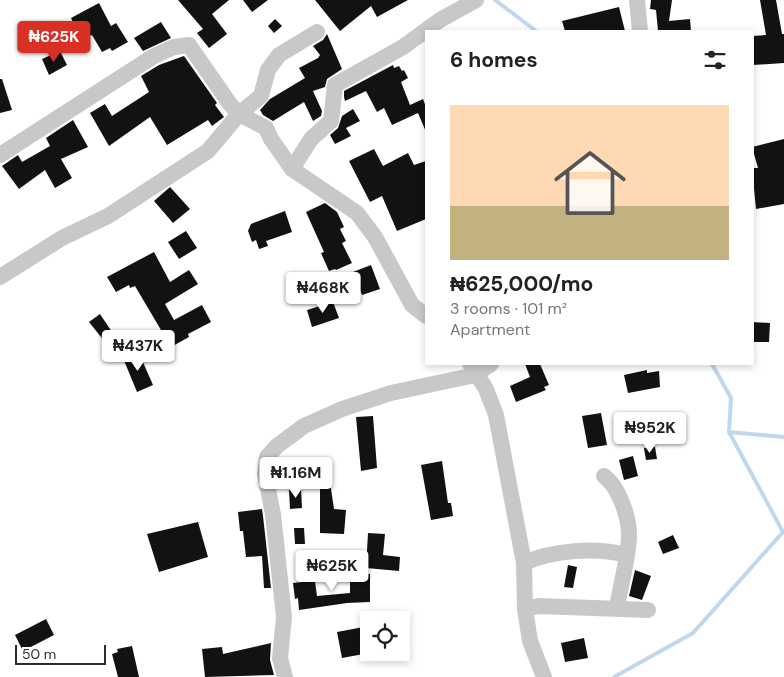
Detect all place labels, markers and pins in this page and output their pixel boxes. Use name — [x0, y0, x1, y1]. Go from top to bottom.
pin: ₦625K — [19, 20, 89, 63]
pin: ₦468K — [288, 272, 358, 314]
pin: ₦437K — [103, 330, 173, 372]
pin: ₦952K — [615, 412, 685, 454]
pin: ₦1.16M — [255, 456, 337, 499]
pin: ₦625K — [297, 550, 367, 592]

